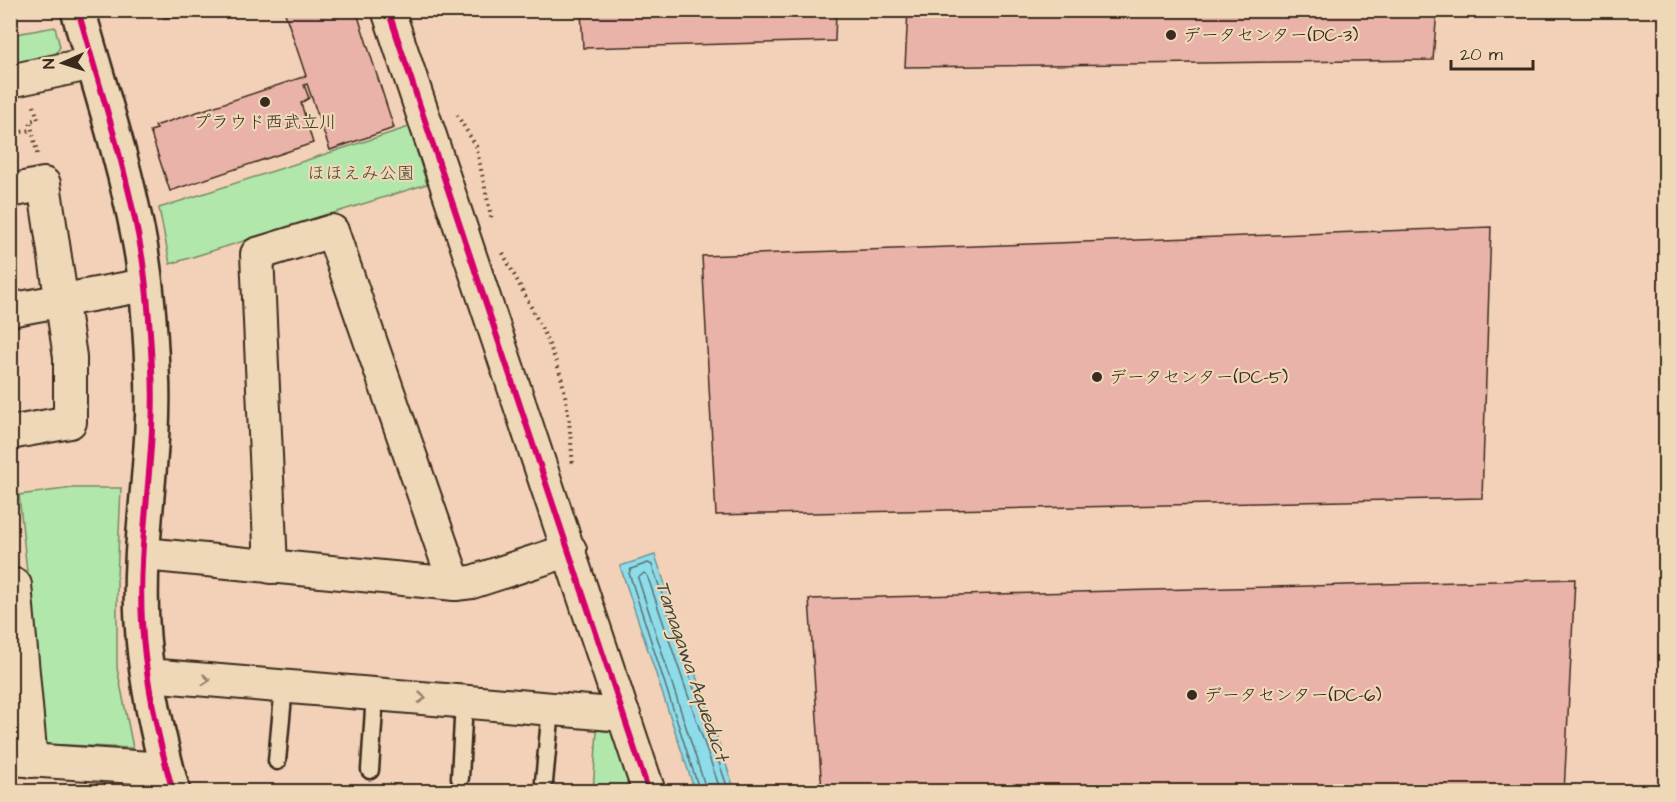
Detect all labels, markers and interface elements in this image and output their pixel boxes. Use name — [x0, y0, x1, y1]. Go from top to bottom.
place label: データセンター(DC-3) — [1183, 23, 1358, 48]
marker: データセンター(DC-3) — [1164, 28, 1178, 42]
north arrow — [33, 33, 93, 93]
scale bar — [1451, 33, 1534, 71]
text: 20 m — [1460, 42, 1503, 67]
text: N — [38, 58, 60, 69]
marker: プラウド西武立川 — [258, 95, 272, 109]
place label: プラウド西武立川 — [193, 110, 337, 135]
park label: ほほえみ公園 — [307, 161, 415, 186]
place label: データセンター(DC-5) — [1109, 365, 1288, 390]
marker: データセンター(DC-5) — [1090, 370, 1104, 384]
water label: Tamagawa Aqueduct — [647, 577, 737, 767]
one-way arrow — [202, 673, 211, 686]
place label: データセンター(DC-6) — [1204, 683, 1382, 708]
marker: データセンター(DC-6) — [1185, 688, 1199, 702]
one-way arrow — [417, 691, 426, 704]

